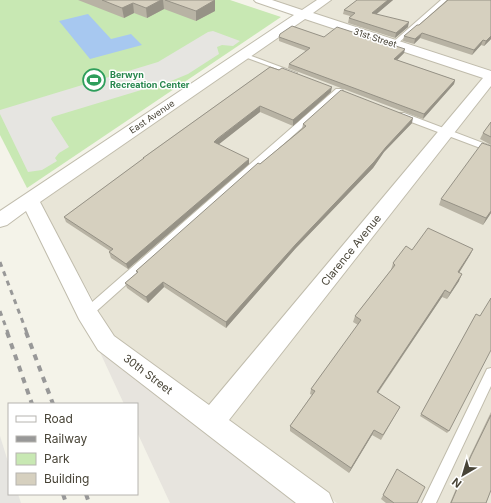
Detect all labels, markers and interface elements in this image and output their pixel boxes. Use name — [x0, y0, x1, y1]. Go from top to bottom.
street label: 31st Street — [352, 25, 398, 50]
sports icon: Berwyn Recreation Center — [81, 67, 107, 93]
place label: Berwyn Recreation Center — [110, 69, 190, 90]
street label: East Avenue — [127, 97, 176, 136]
street label: Clarence Avenue — [318, 211, 384, 289]
street label: 30th Street — [121, 351, 176, 397]
legend — [8, 403, 138, 495]
text: Road — [44, 411, 73, 426]
text: Railway — [44, 431, 88, 446]
text: Park — [44, 451, 70, 466]
north arrow — [443, 455, 483, 495]
text: Building — [44, 471, 89, 486]
text: N — [449, 475, 464, 491]

